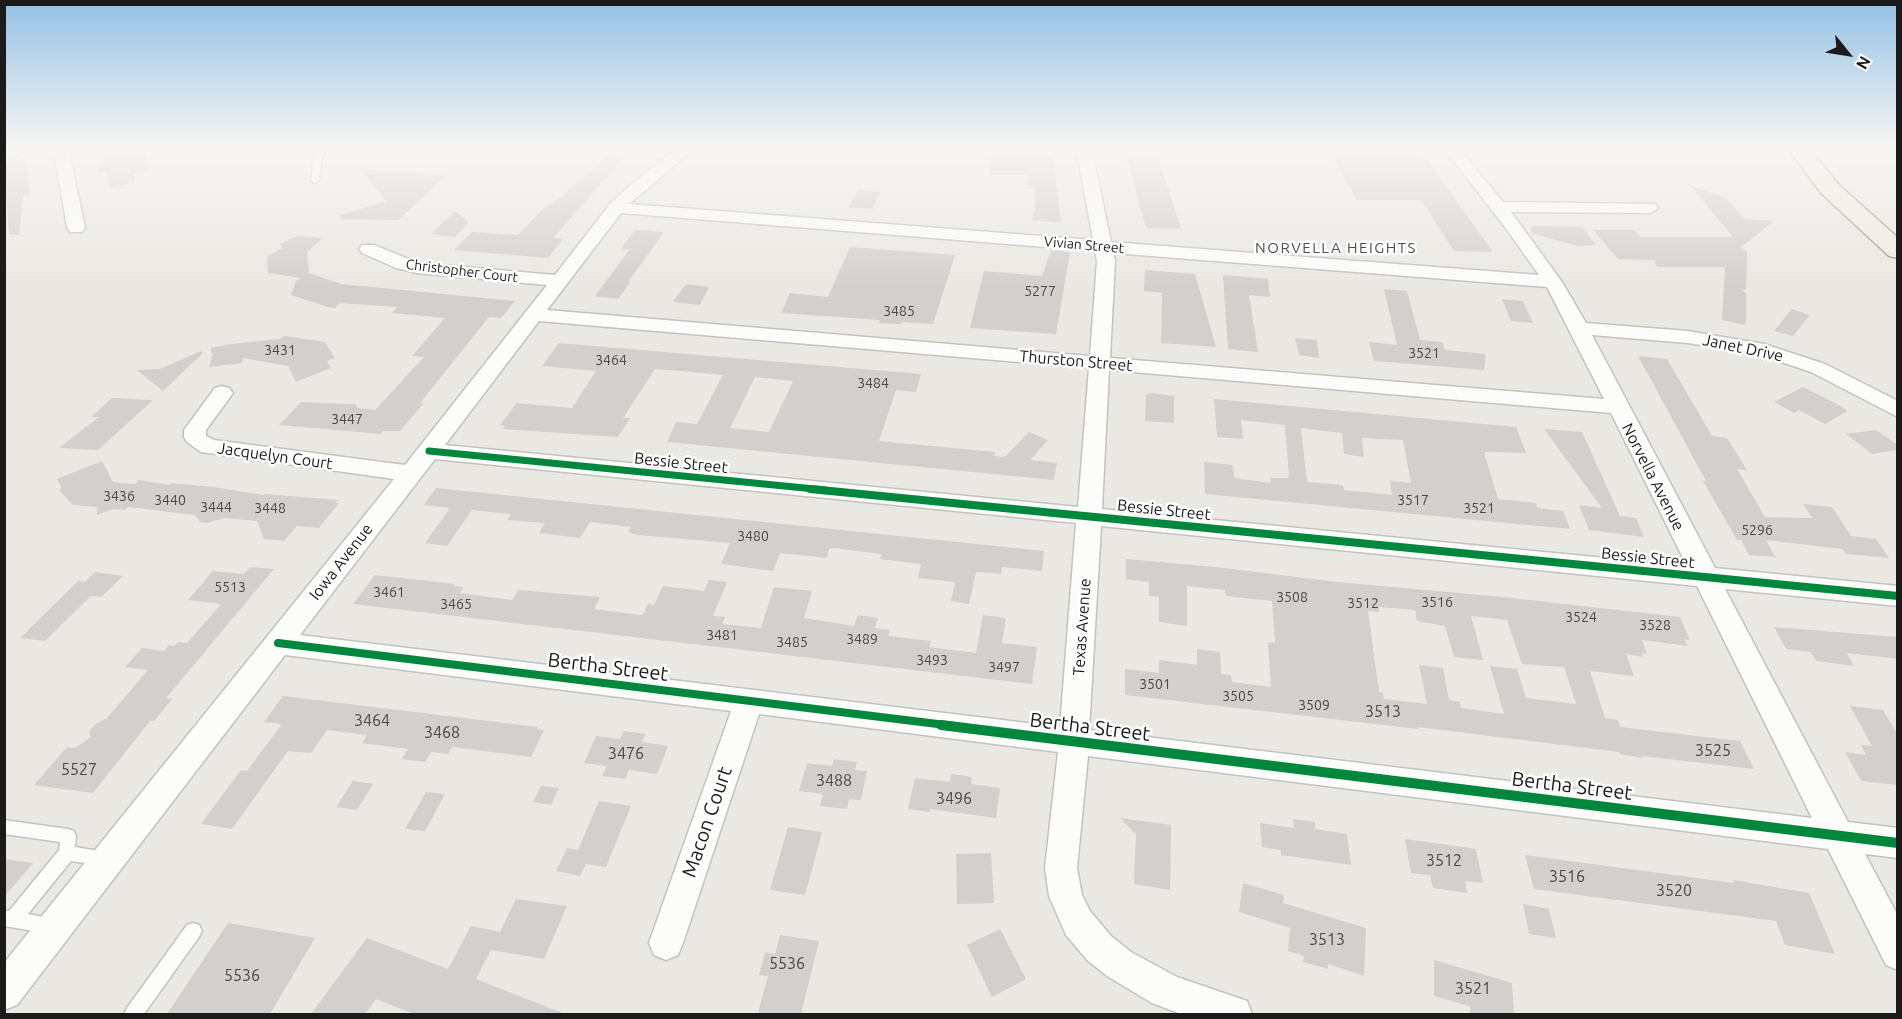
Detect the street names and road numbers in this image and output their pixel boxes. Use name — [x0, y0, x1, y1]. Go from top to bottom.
street label: Vivian Street — [1043, 233, 1125, 257]
street label: Christopher Court — [405, 256, 519, 286]
street label: Janet Drive — [1701, 330, 1785, 366]
street label: Thurston Street — [1019, 347, 1133, 375]
street label: Norvella Avenue — [1618, 420, 1688, 534]
street label: Jacquelyn Court — [216, 438, 334, 474]
street label: Bessie Street — [633, 449, 729, 477]
street label: Bessie Street — [1116, 496, 1212, 524]
street label: Iowa Avenue — [305, 520, 377, 604]
street label: Bessie Street — [1600, 544, 1696, 572]
street label: Texas Avenue — [1069, 578, 1095, 676]
street label: Bertha Street — [546, 648, 670, 686]
street label: Bertha Street — [1028, 708, 1152, 746]
street label: Macon Court — [677, 764, 737, 880]
street label: Bertha Street — [1510, 767, 1634, 805]

